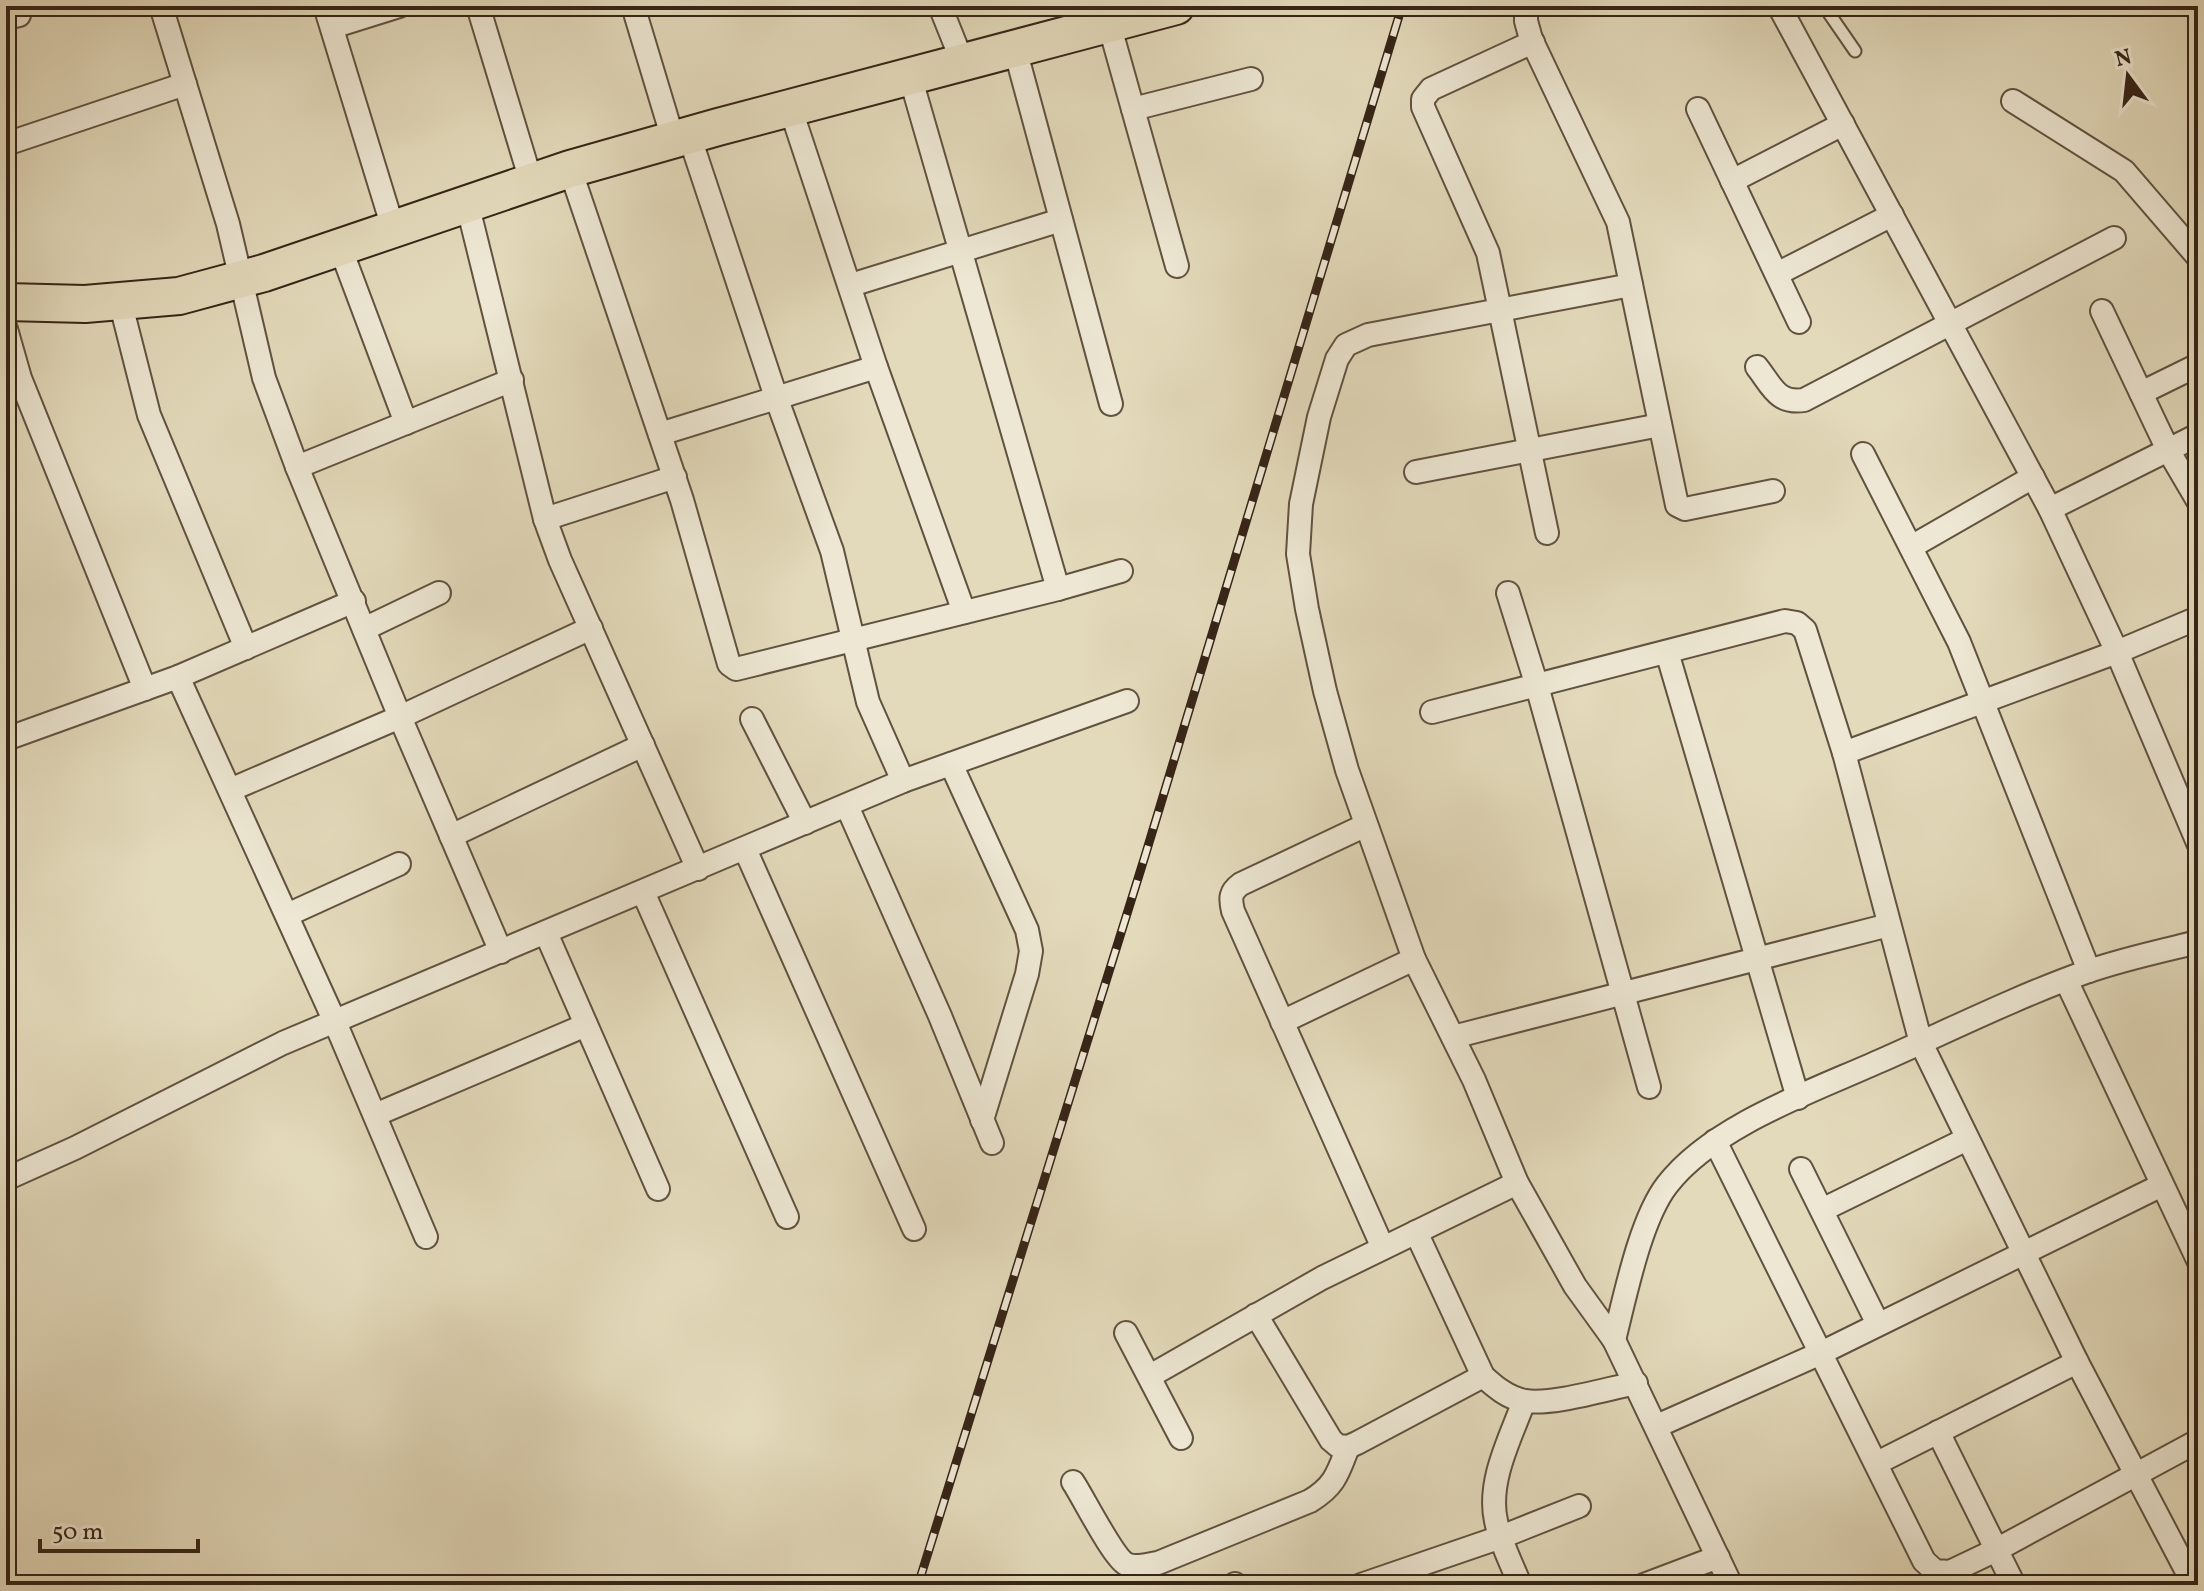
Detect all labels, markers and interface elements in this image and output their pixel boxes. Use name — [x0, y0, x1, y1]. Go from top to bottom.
north arrow — [2088, 36, 2168, 116]
text: N — [2112, 42, 2135, 76]
scale bar — [40, 1503, 198, 1553]
text: 50 m — [52, 1516, 104, 1550]

